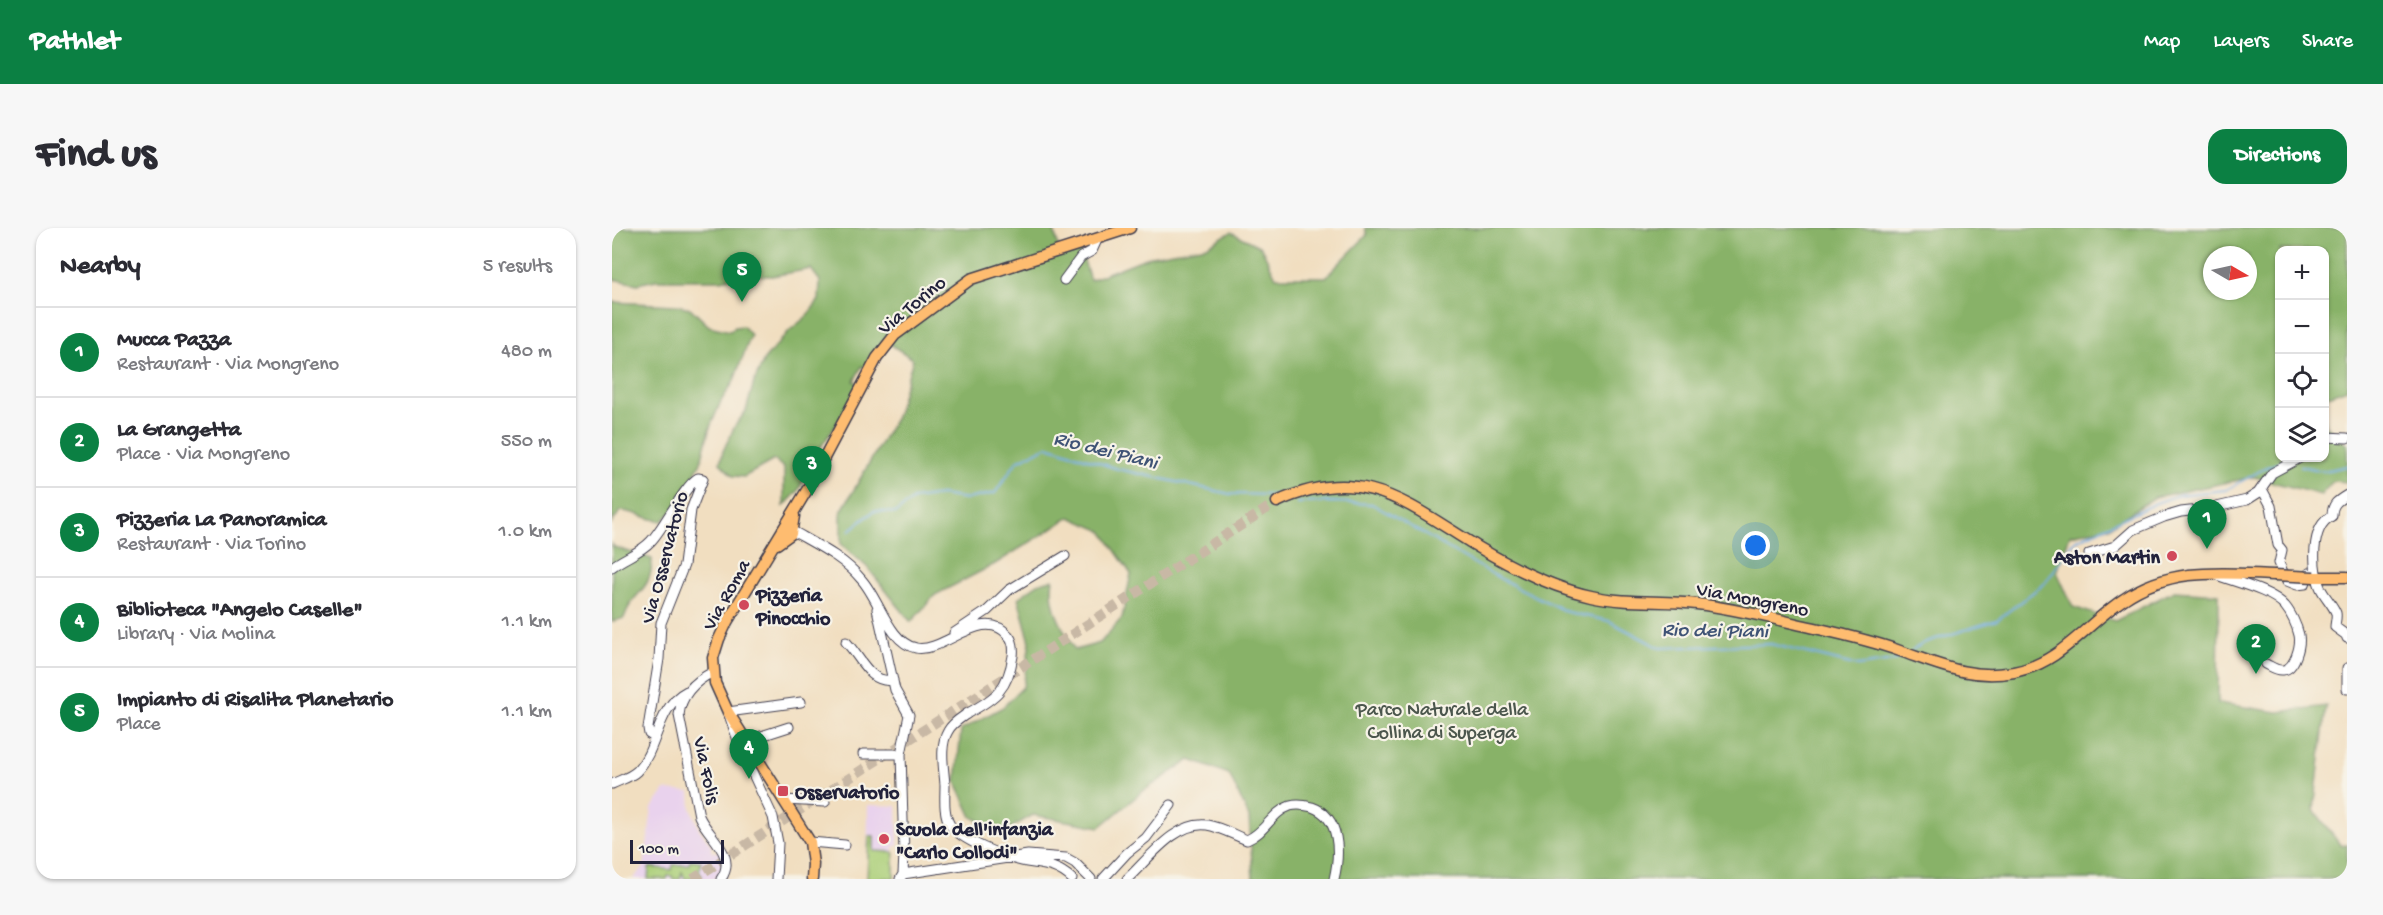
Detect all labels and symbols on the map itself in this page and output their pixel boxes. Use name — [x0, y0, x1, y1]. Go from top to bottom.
north arrow — [2203, 246, 2257, 300]
pin: 5 — [722, 253, 762, 302]
street label: Via Torino — [874, 272, 952, 342]
water label: Rio dei Piani — [1050, 427, 1162, 478]
pin: 3 — [792, 446, 832, 496]
street label: Via Osservatorio — [637, 489, 695, 627]
pin: 1 — [2188, 500, 2226, 549]
your location — [1741, 531, 1770, 560]
place label: Aston Martin — [2053, 548, 2160, 571]
marker: Aston Martin — [2165, 549, 2179, 563]
street label: Via Roma — [699, 555, 757, 636]
street label: Via Mongreno — [1693, 579, 1810, 624]
place label: Pizzeria Pinocchio — [755, 586, 831, 632]
marker: Pizzeria Pinocchio — [737, 598, 751, 612]
water label: Rio dei Piani — [1662, 619, 1771, 646]
pin: 2 — [2236, 624, 2276, 674]
park label: Parco Naturale della Collina di Superga — [1355, 700, 1529, 746]
pin: 4 — [730, 730, 768, 779]
street label: Via Folis — [686, 734, 723, 807]
place label: Osservatorio — [795, 783, 900, 806]
marker: Osservatorio — [776, 784, 790, 798]
place label: Scuola dell'infanzia "Carlo Collodi" — [896, 820, 1054, 866]
marker: Scuola dell'infanzia "Carlo Collodi" — [877, 832, 891, 846]
scale bar — [630, 837, 724, 864]

